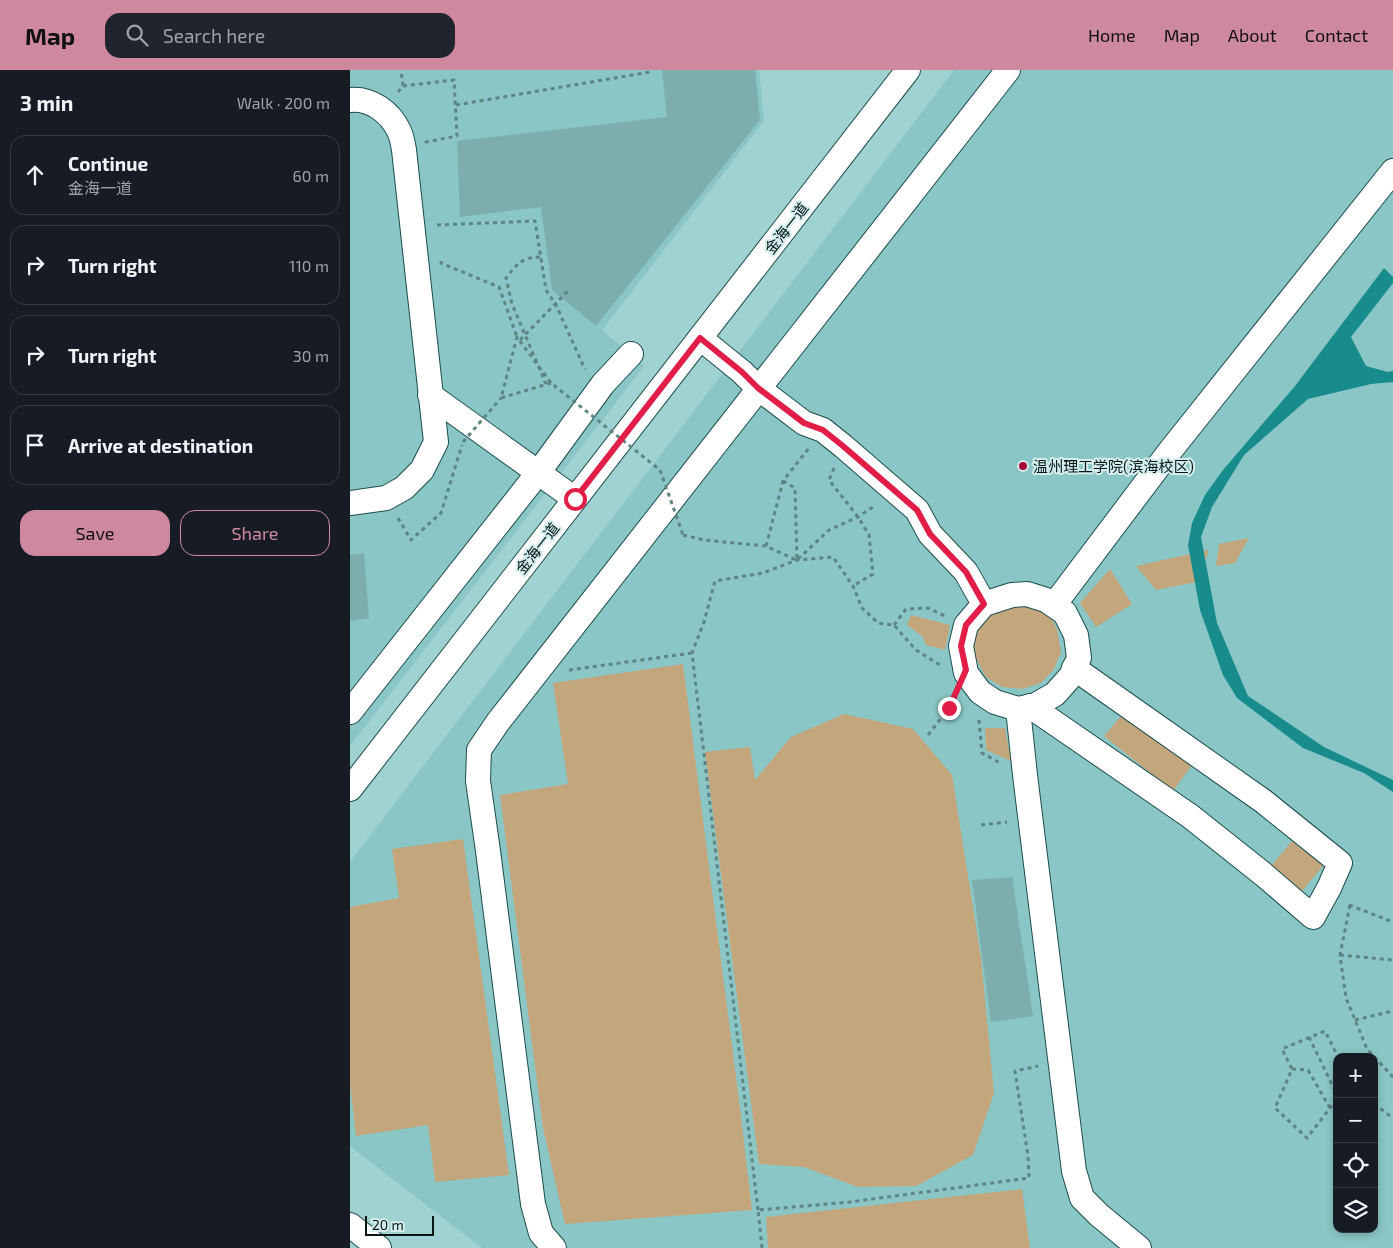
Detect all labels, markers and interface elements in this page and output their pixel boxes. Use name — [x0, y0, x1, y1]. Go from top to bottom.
search box — [105, 13, 455, 58]
text: Map — [25, 21, 75, 50]
icon: search — [123, 21, 151, 49]
text: Search here — [163, 24, 265, 47]
text: Home — [1088, 24, 1136, 46]
text: Map — [1164, 24, 1200, 46]
text: About — [1228, 24, 1277, 46]
text: Contact — [1305, 24, 1368, 46]
text: 3 min — [20, 90, 73, 115]
text: Walk · 200 m — [237, 93, 330, 112]
text: Continue — [68, 152, 148, 175]
icon: ahead — [21, 161, 49, 189]
text: 60 m — [293, 166, 329, 185]
text: 金海一道 — [68, 178, 132, 197]
street label: 金海一道 — [760, 199, 812, 257]
icon: right — [21, 251, 49, 279]
text: Turn right — [68, 254, 156, 277]
text: 110 m — [289, 256, 329, 275]
icon: right — [21, 341, 49, 369]
text: Turn right — [68, 344, 156, 367]
text: 30 m — [293, 346, 329, 365]
icon: arrive — [21, 431, 49, 459]
text: Arrive at destination — [68, 434, 253, 457]
place label: 温州理工学院(滨海校区) — [1033, 457, 1194, 475]
marker: 温州理工学院(滨海校区) — [1017, 460, 1029, 472]
route start — [564, 488, 587, 511]
button: Save — [20, 510, 170, 556]
button: Share — [180, 510, 330, 556]
street label: 金海一道 — [511, 519, 563, 577]
route end — [938, 697, 961, 720]
map controls — [1333, 1053, 1378, 1233]
button: + — [1333, 1053, 1378, 1098]
button: − — [1333, 1098, 1378, 1143]
button: locate — [1333, 1143, 1378, 1188]
button: layers — [1333, 1188, 1378, 1233]
scale bar — [365, 1213, 434, 1236]
text: 20 m — [372, 1216, 404, 1233]

